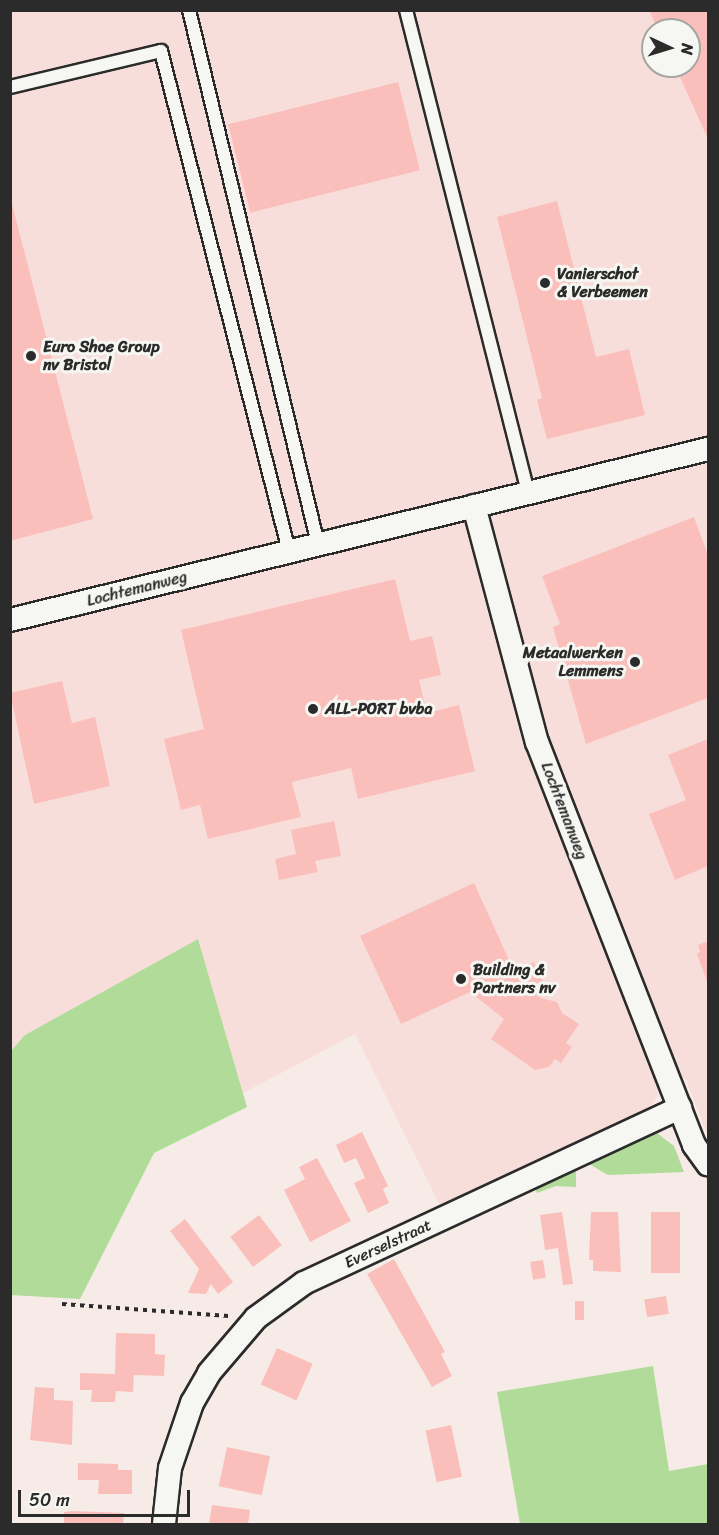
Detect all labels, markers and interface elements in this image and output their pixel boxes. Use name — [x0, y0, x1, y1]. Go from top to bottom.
north arrow — [641, 18, 701, 78]
text: N — [673, 43, 702, 56]
place label: Vanierschot & Verbeemen — [557, 264, 648, 302]
marker: Vanierschot & Verbeemen — [538, 276, 552, 290]
place label: Euro Shoe Group nv Bristol — [43, 337, 160, 375]
marker: Euro Shoe Group nv Bristol — [24, 349, 38, 363]
street label: Lochtemanweg — [85, 567, 189, 611]
place label: Metaalwerken Lemmens — [523, 643, 623, 681]
marker: Metaalwerken Lemmens — [628, 655, 642, 669]
place label: ALL-PORT bvba — [325, 699, 432, 719]
marker: ALL-PORT bvba — [306, 702, 320, 716]
street label: Lochtemanweg — [537, 760, 591, 862]
place label: Building & Partners nv — [473, 960, 555, 998]
marker: Building & Partners nv — [454, 972, 468, 986]
street label: Everselstraat — [341, 1215, 435, 1273]
scale bar — [21, 1478, 194, 1516]
text: 50 m — [29, 1484, 70, 1516]

